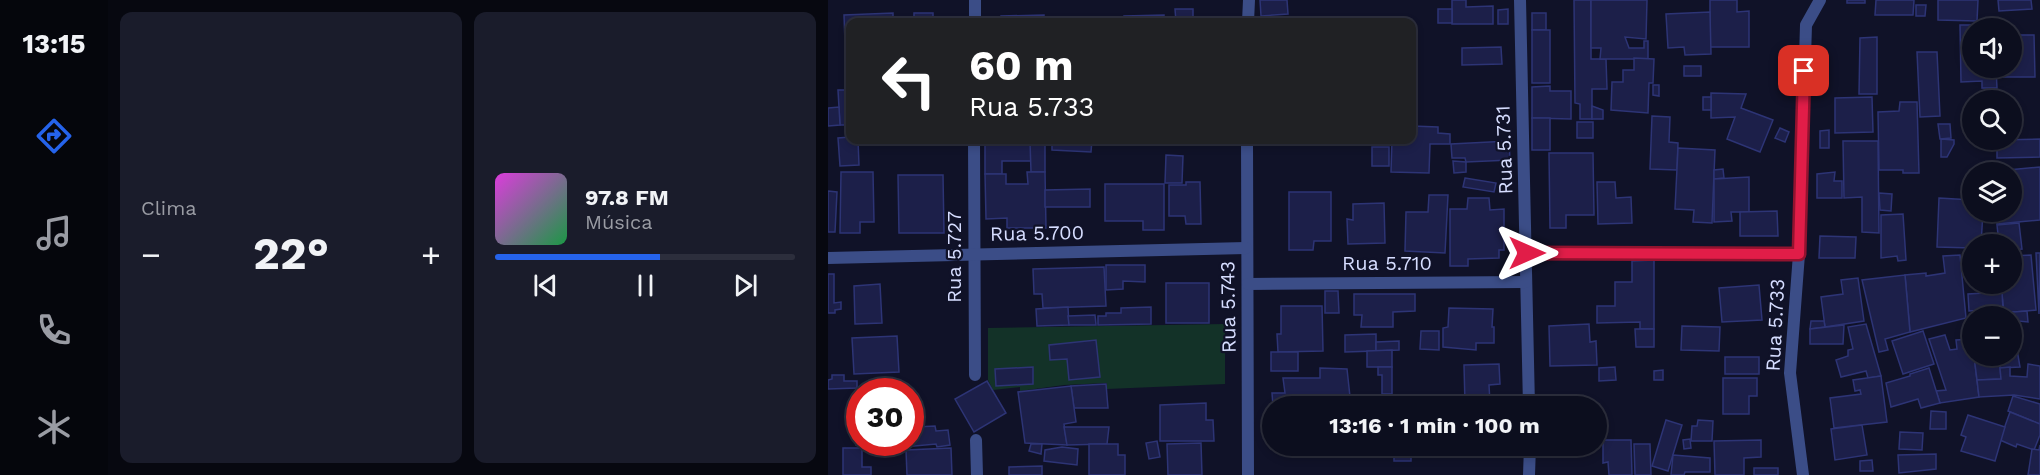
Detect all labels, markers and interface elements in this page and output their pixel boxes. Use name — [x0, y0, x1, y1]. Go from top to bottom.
map controls — [1962, 18, 2022, 366]
button: sound — [1962, 18, 2022, 78]
text: 13:15 — [22, 28, 86, 60]
text: 60 m — [969, 41, 1073, 90]
icon: left — [870, 42, 948, 120]
pin — [1778, 45, 1829, 96]
icon: arrive — [1787, 54, 1820, 87]
button: search — [1962, 90, 2022, 150]
text: Rua 5.733 — [969, 91, 1094, 123]
street label: Rua 5.731 — [1490, 105, 1518, 195]
icon: directions — [33, 115, 75, 157]
button: layers — [1962, 162, 2022, 222]
text: 97.8 FM — [585, 185, 669, 210]
text: Clima — [141, 196, 197, 220]
text: Música — [585, 210, 653, 234]
street label: Rua 5.727 — [942, 211, 966, 303]
icon: music — [33, 212, 75, 254]
street label: Rua 5.700 — [990, 220, 1084, 246]
position arrow — [1495, 221, 1559, 285]
text: 22° — [253, 227, 329, 280]
button: + — [1962, 234, 2022, 294]
text: − — [141, 235, 161, 274]
text: + — [421, 235, 441, 274]
street label: Rua 5.710 — [1342, 251, 1432, 275]
street label: Rua 5.743 — [1215, 261, 1241, 353]
icon: previous — [529, 269, 562, 302]
icon: pause — [629, 269, 662, 302]
icon: next — [729, 269, 762, 302]
street label: Rua 5.733 — [1761, 278, 1789, 372]
button: − — [1962, 306, 2022, 366]
icon: phone — [33, 309, 75, 351]
speed limit sign: 30 — [846, 378, 924, 456]
icon: climate — [33, 406, 75, 448]
text: 13:16 · 1 min · 100 m — [1329, 413, 1540, 438]

